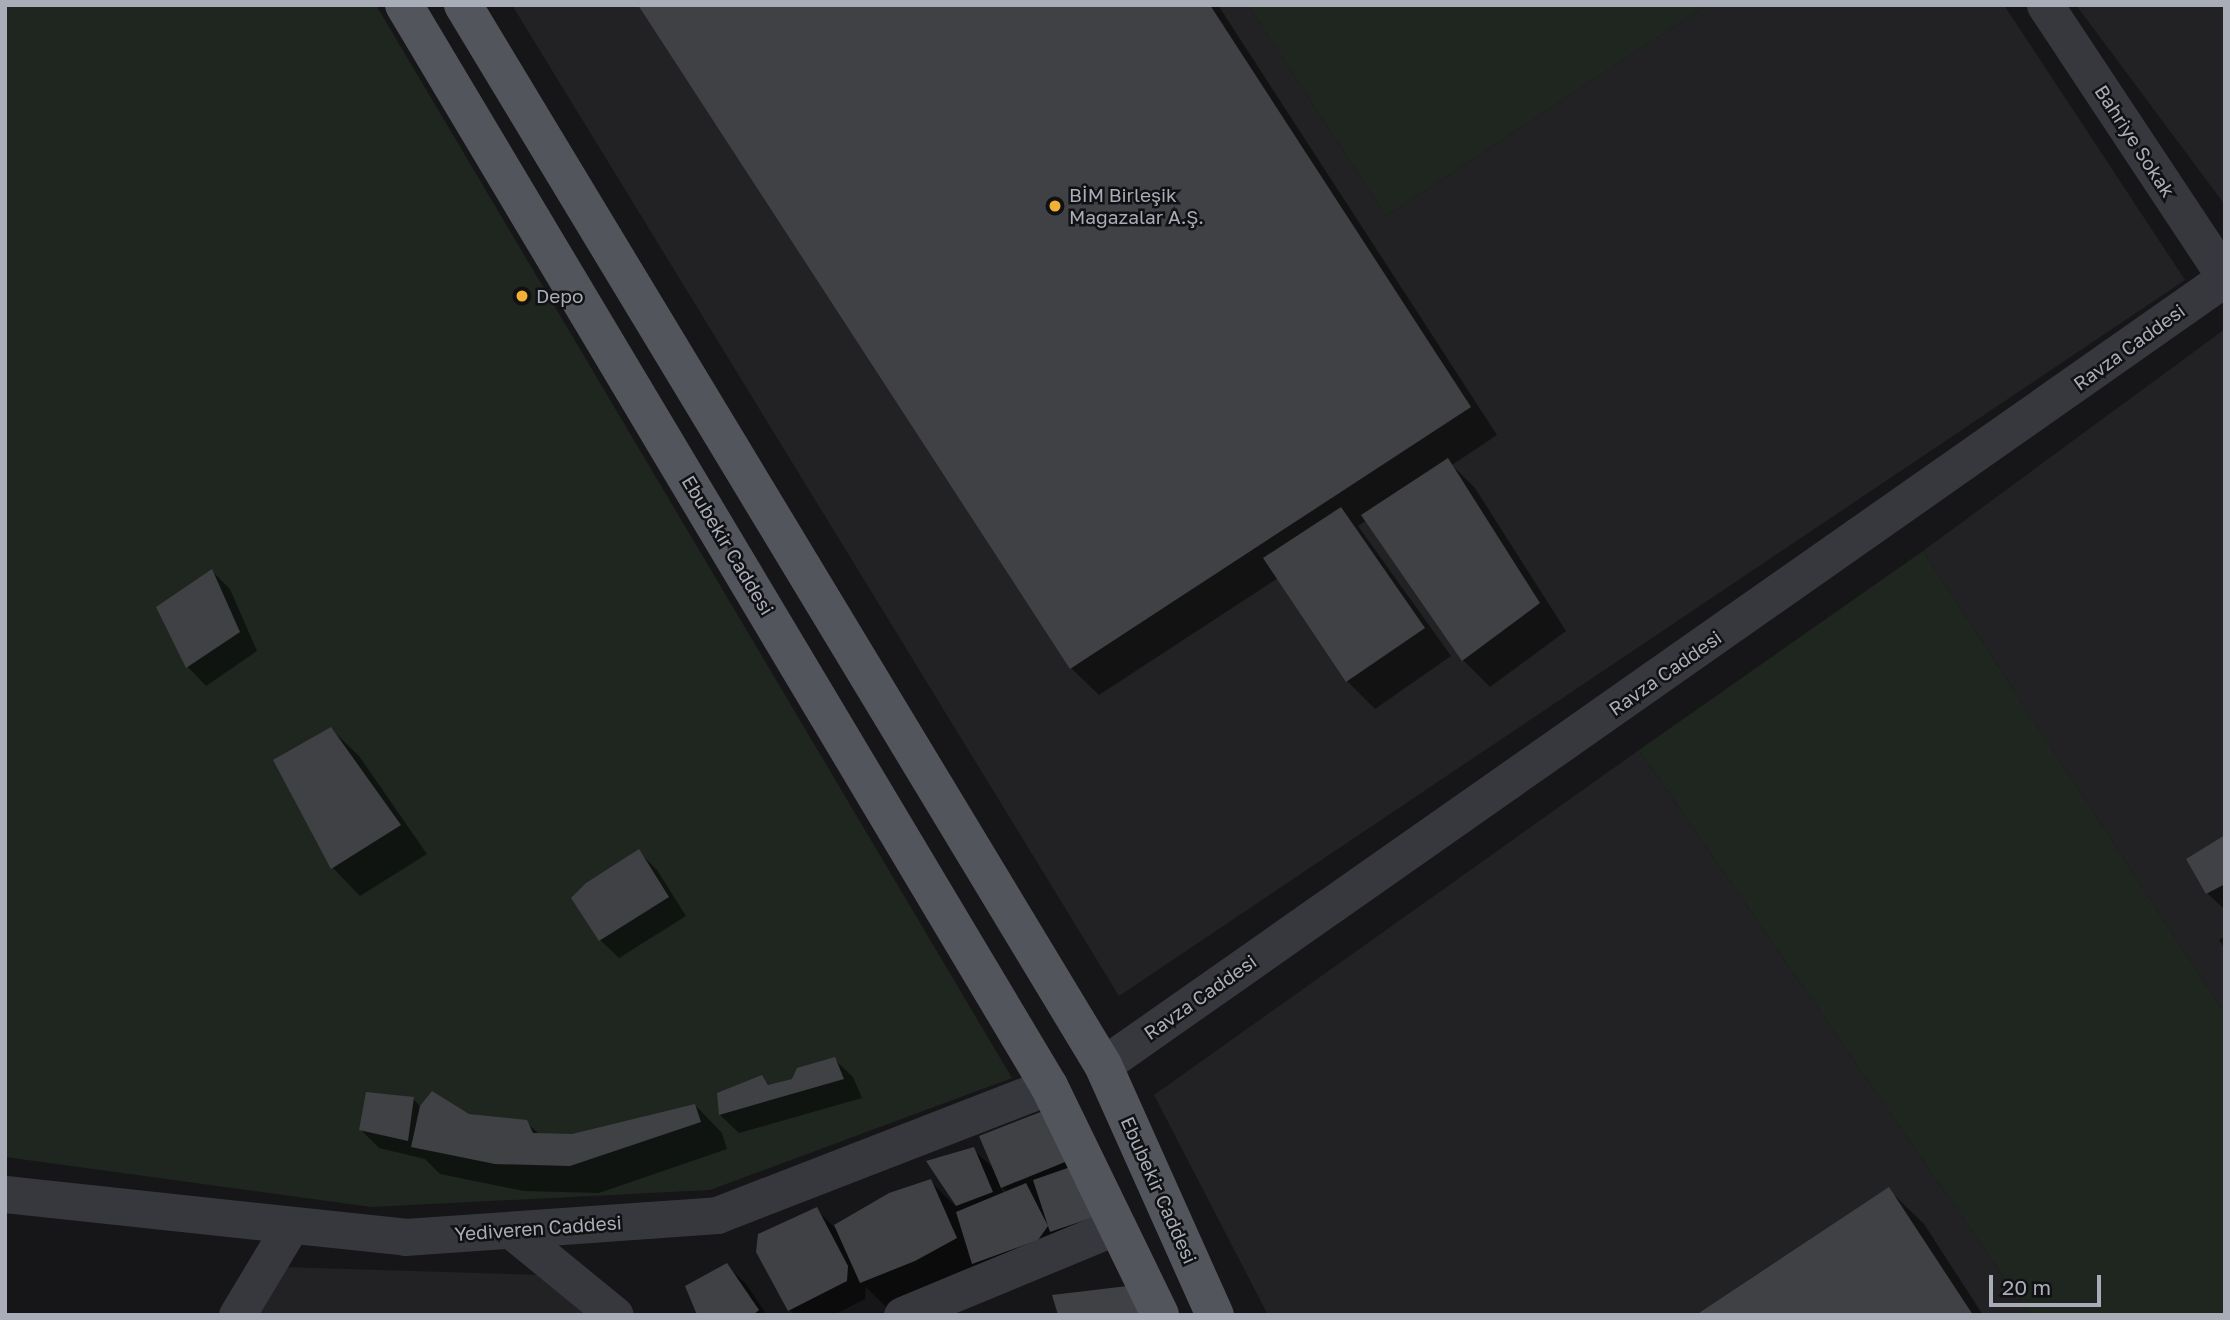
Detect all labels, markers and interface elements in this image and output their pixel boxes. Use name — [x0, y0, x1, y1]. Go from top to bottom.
street label: Bahriye Sokak — [2090, 81, 2180, 201]
place label: BİM Birleşik Mağazalar A.Ş. — [1069, 184, 1204, 228]
marker: BİM Birleşik Mağazalar A.Ş. — [1047, 198, 1063, 214]
place label: Depo — [536, 285, 583, 307]
marker: Depo — [514, 288, 530, 304]
street label: Ravza Caddesi — [2069, 299, 2189, 395]
street label: Ebubekir Caddesi — [677, 471, 779, 619]
street label: Ravza Caddesi — [1604, 626, 1726, 720]
street label: Ravza Caddesi — [1139, 950, 1261, 1044]
street label: Ebubekir Caddesi — [1116, 1113, 1202, 1267]
street label: Yediveren Caddesi — [454, 1211, 622, 1245]
scale bar — [1992, 1260, 2104, 1304]
text: 20 m — [2002, 1274, 2051, 1300]

